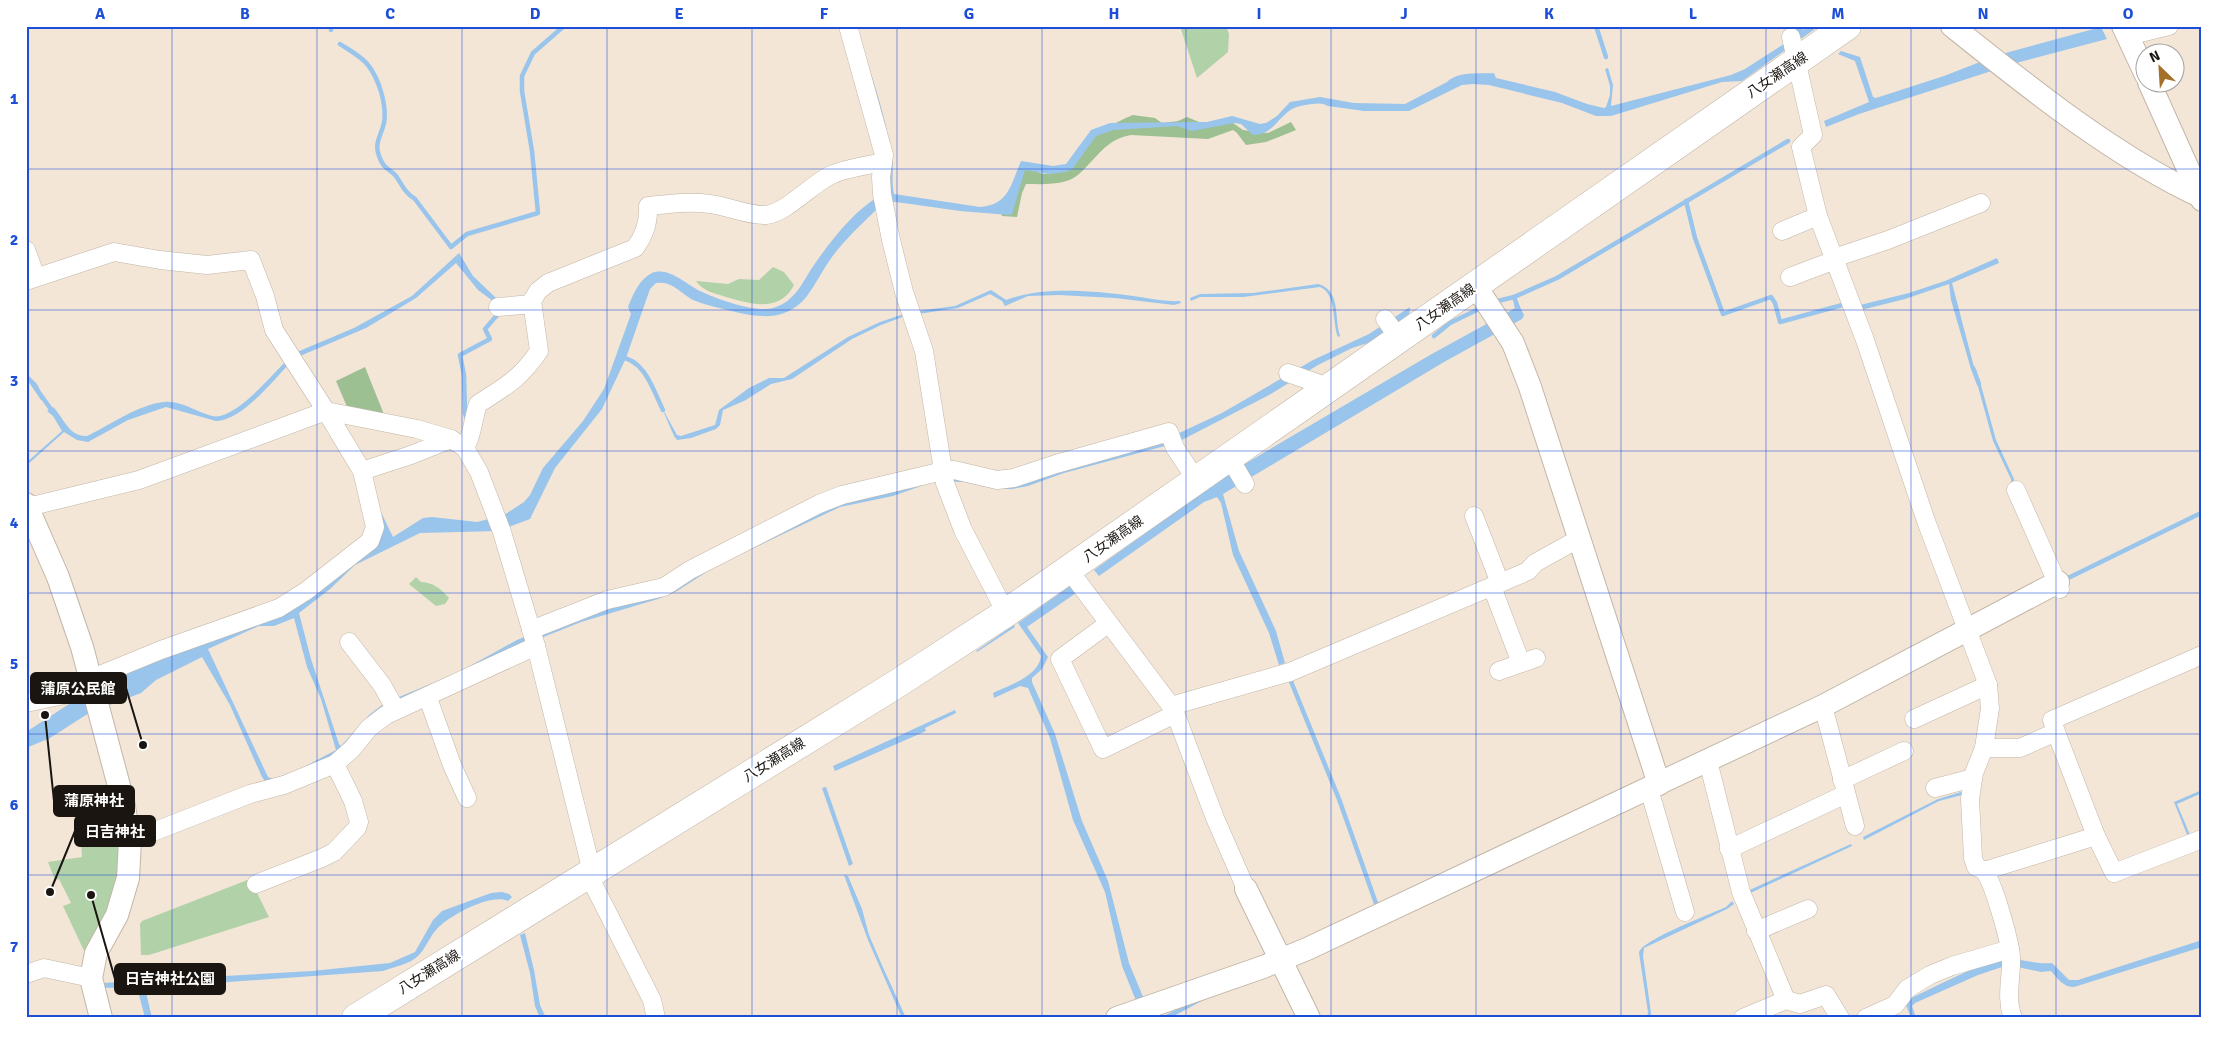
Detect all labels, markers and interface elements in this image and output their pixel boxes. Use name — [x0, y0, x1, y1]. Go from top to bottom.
text: A — [95, 4, 106, 24]
text: B — [240, 4, 250, 24]
text: C — [385, 4, 395, 24]
text: D — [530, 4, 541, 24]
text: E — [674, 4, 684, 24]
text: F — [820, 4, 829, 24]
text: G — [964, 4, 974, 24]
text: H — [1109, 4, 1119, 24]
text: I — [1256, 4, 1262, 24]
text: J — [1400, 4, 1408, 24]
text: K — [1544, 4, 1554, 24]
text: L — [1689, 4, 1698, 24]
text: M — [1831, 4, 1845, 24]
text: N — [1977, 4, 1989, 24]
text: O — [2123, 4, 2134, 24]
north arrow — [2136, 42, 2186, 92]
text: N — [2147, 47, 2163, 66]
street label: 八女瀬高線 — [1743, 48, 1811, 102]
text: 1 — [10, 89, 19, 109]
text: 2 — [10, 230, 18, 250]
street label: 八女瀬高線 — [1411, 280, 1479, 334]
text: 3 — [10, 371, 18, 391]
street label: 八女瀬高線 — [1079, 512, 1147, 566]
text: 4 — [10, 513, 19, 533]
text: 5 — [10, 654, 18, 674]
callout: 蒲原公民館 — [31, 673, 126, 703]
text: 蒲原公民館 — [40, 680, 116, 698]
street label: 八女瀬高線 — [740, 734, 808, 786]
callout: 蒲原神社 — [54, 786, 134, 816]
text: 蒲原神社 — [64, 792, 124, 810]
text: 6 — [10, 795, 19, 815]
callout: 日吉神社 — [75, 816, 155, 846]
text: 日吉神社 — [85, 823, 145, 841]
text: 7 — [10, 937, 19, 957]
street label: 八女瀬高線 — [395, 946, 463, 998]
callout: 日吉神社公園 — [115, 964, 225, 994]
text: 日吉神社公園 — [125, 970, 215, 988]

